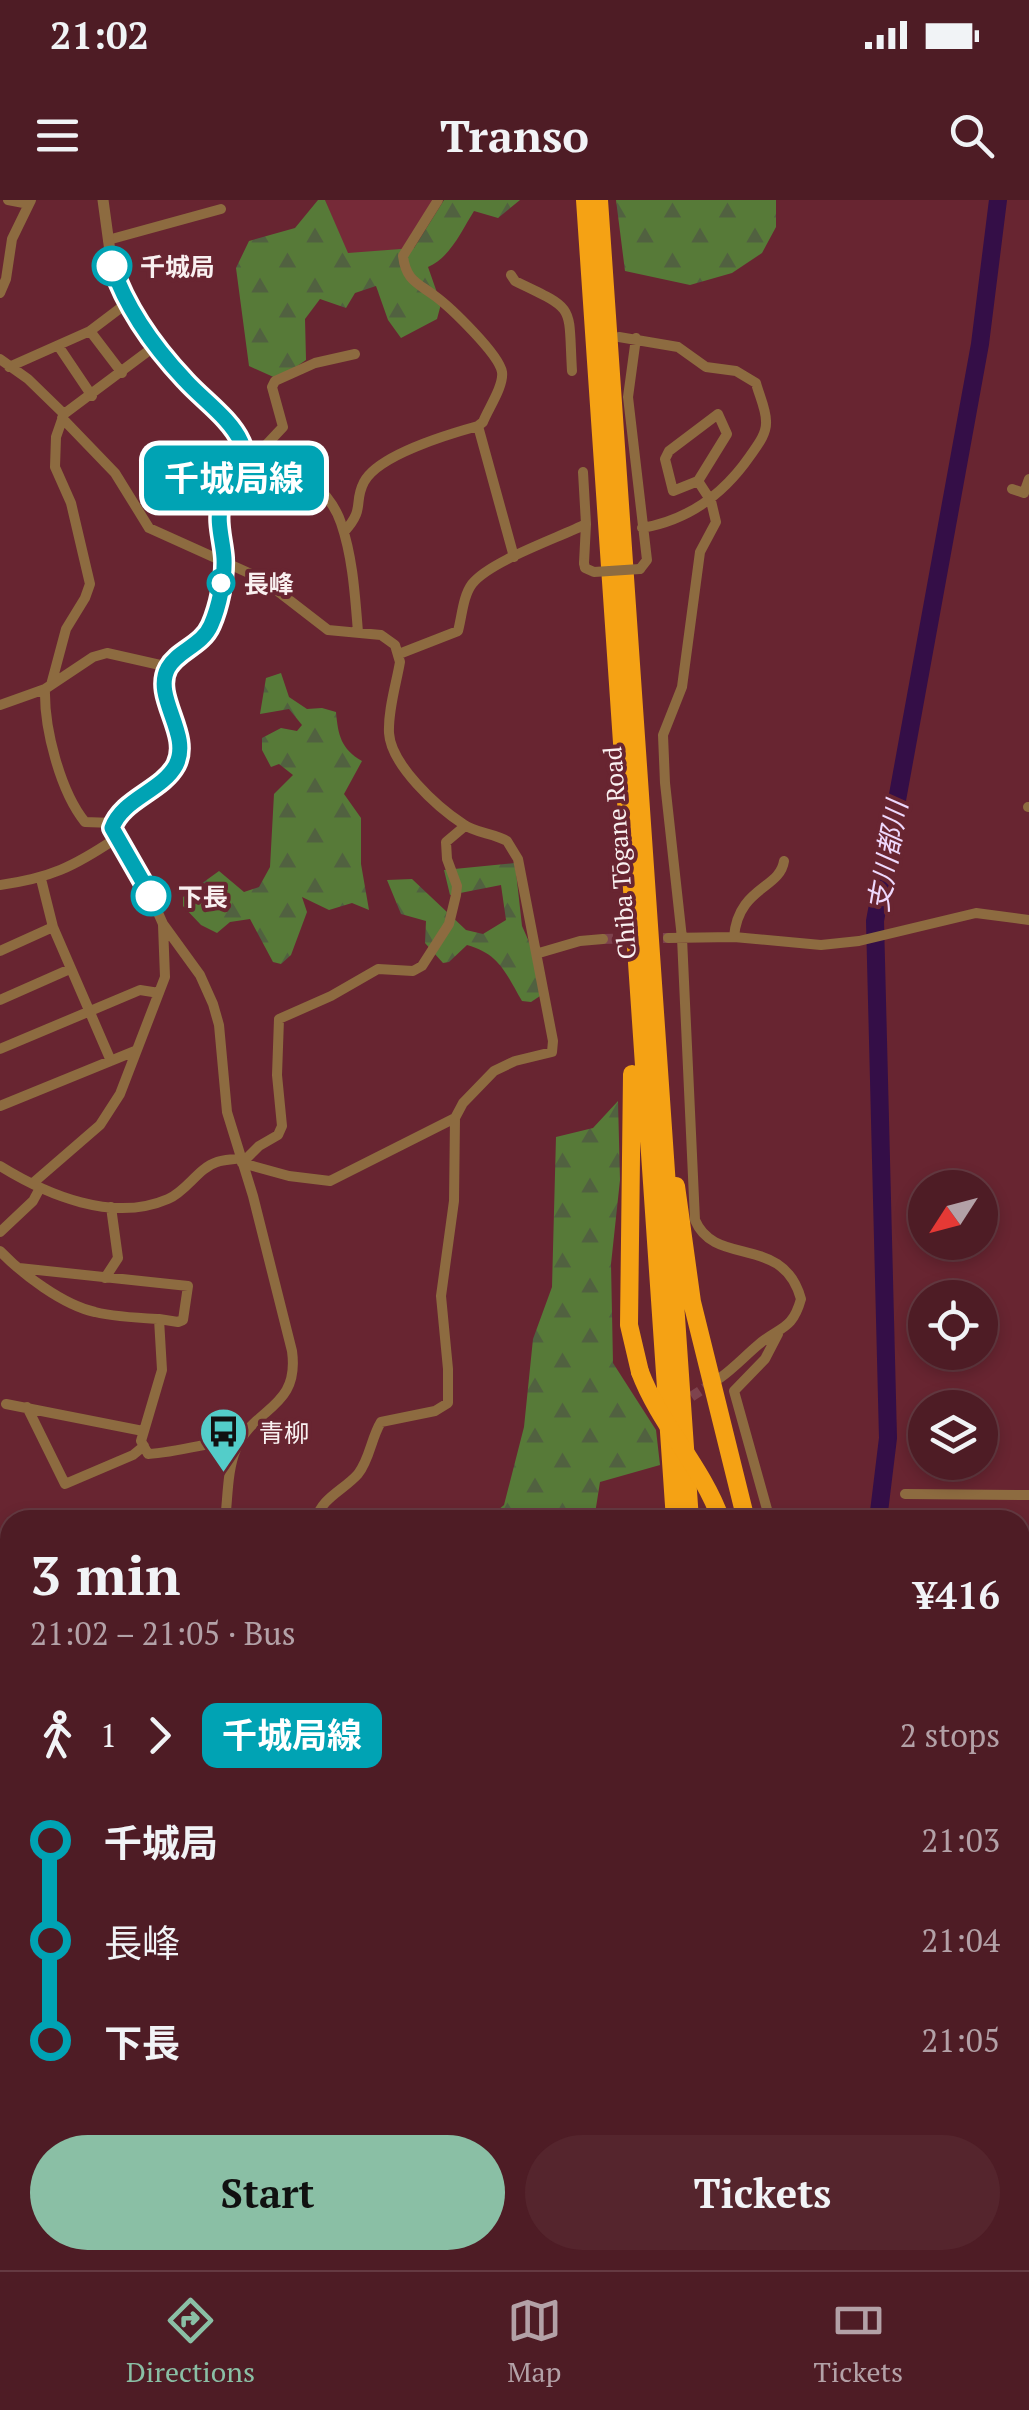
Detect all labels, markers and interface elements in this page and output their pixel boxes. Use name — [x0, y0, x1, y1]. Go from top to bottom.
text: 21:02 — [50, 10, 149, 60]
text: Transo — [440, 105, 589, 165]
icon: menu — [30, 108, 85, 163]
icon: search — [944, 108, 999, 163]
marker: 千城局 — [93, 247, 131, 285]
place label: 千城局 — [140, 250, 215, 283]
line badge: 千城局線 — [164, 446, 304, 510]
text: 千城局線 — [164, 455, 304, 501]
place label: 長峰 — [244, 567, 294, 600]
marker: 長峰 — [208, 570, 234, 596]
street label: Chiba Tōgane Road — [595, 745, 643, 961]
water label: 支川都川 — [859, 795, 915, 914]
marker: 下長 — [132, 877, 170, 915]
place label: 下長 — [178, 880, 228, 913]
north arrow — [908, 1170, 998, 1260]
map controls — [908, 1170, 998, 1480]
button: locate — [908, 1280, 998, 1370]
button: layers — [908, 1390, 998, 1480]
bus stop icon: 青柳 — [198, 1406, 250, 1474]
place label: 青柳 — [259, 1416, 309, 1449]
text: 3 min — [30, 1538, 180, 1611]
text: ¥416 — [914, 1570, 1000, 1620]
text: 21:02 – 21:05 · Bus — [30, 1612, 296, 1654]
icon: walk — [30, 1708, 85, 1763]
icon: forward — [132, 1708, 187, 1763]
text: 千城局線 — [222, 1712, 362, 1758]
text: 1 — [100, 1714, 117, 1756]
text: 2 stops — [900, 1714, 1000, 1756]
text: 千城局 — [104, 1818, 218, 1868]
text: 21:03 — [921, 1819, 1000, 1861]
text: 長峰 — [104, 1918, 180, 1968]
text: 21:04 — [921, 1919, 1000, 1961]
text: 下長 — [104, 2018, 180, 2068]
text: 21:05 — [921, 2019, 1000, 2061]
button: Start — [30, 2135, 505, 2250]
button: Tickets — [525, 2135, 1000, 2250]
tab: Directions — [126, 2293, 255, 2390]
tab: Map — [507, 2293, 562, 2390]
tab: Tickets — [814, 2293, 903, 2390]

